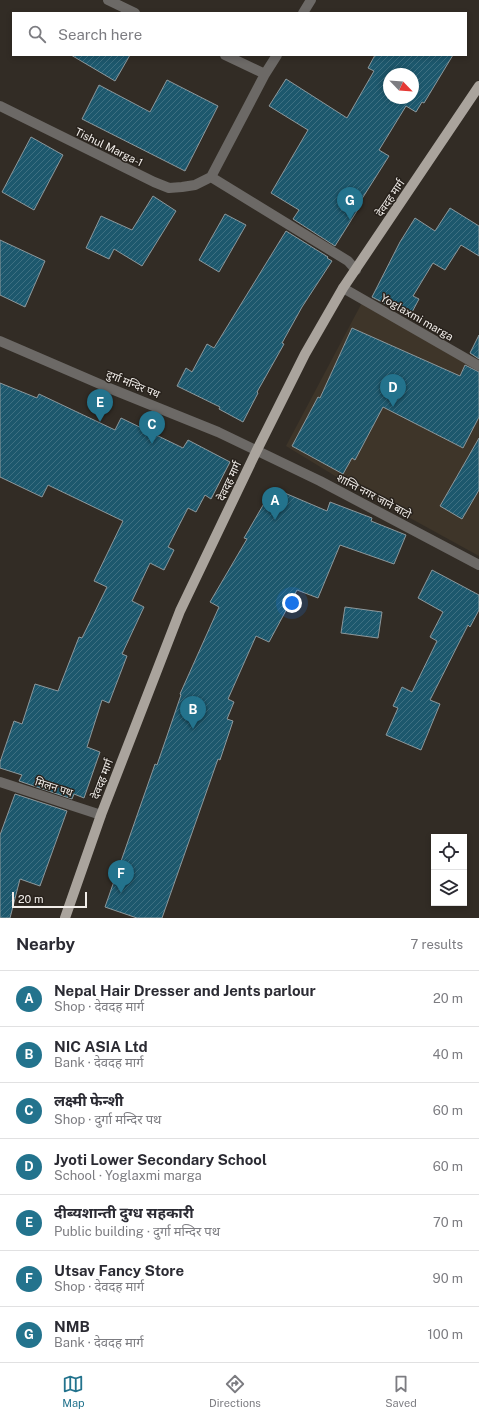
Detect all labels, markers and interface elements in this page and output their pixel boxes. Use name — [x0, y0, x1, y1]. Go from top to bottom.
search box — [12, 12, 467, 56]
icon: search — [26, 23, 48, 45]
text: Search here — [58, 26, 142, 43]
north arrow — [383, 68, 419, 104]
street label: Tishul Marga-1 — [73, 125, 145, 169]
street label: देवदह मार्ग — [373, 176, 407, 219]
pin: G — [337, 187, 363, 220]
street label: Yoglaxmi marga — [379, 291, 455, 343]
street label: दुर्गा मन्दिर पथ — [104, 368, 162, 402]
pin: D — [380, 374, 406, 407]
pin: E — [87, 389, 113, 422]
pin: C — [139, 411, 165, 444]
street label: देवदह मार्ग — [215, 459, 244, 503]
street label: शान्ति नगर जाने बाटो — [335, 471, 413, 521]
pin: A — [262, 487, 288, 520]
your location — [282, 593, 302, 613]
pin: B — [180, 696, 206, 729]
street label: देवदह मार्ग — [89, 756, 115, 801]
street label: मिलन पथ — [34, 775, 75, 799]
map controls — [431, 834, 467, 906]
button: locate — [431, 834, 467, 870]
pin: F — [108, 860, 134, 893]
button: layers — [431, 870, 467, 906]
scale bar — [12, 890, 87, 909]
text: 20 m — [18, 893, 43, 905]
text: Nearby — [16, 934, 75, 954]
text: 7 results — [410, 937, 463, 952]
text: Nepal Hair Dresser and Jents parlour — [54, 982, 316, 999]
text: A — [24, 991, 34, 1006]
text: 20 m — [433, 991, 463, 1006]
text: Shop · देवदह मार्ग — [54, 999, 144, 1014]
text: NIC ASIA Ltd — [54, 1038, 148, 1055]
text: B — [25, 1047, 33, 1062]
text: 40 m — [432, 1047, 463, 1062]
text: Bank · देवदह मार्ग — [54, 1055, 143, 1070]
text: लक्ष्मी फेन्शी — [54, 1092, 123, 1109]
text: C — [24, 1103, 34, 1118]
text: 60 m — [433, 1103, 463, 1118]
text: Shop · दुर्गा मन्दिर पथ — [54, 1112, 161, 1127]
text: Jyoti Lower Secondary School — [54, 1151, 267, 1168]
text: D — [24, 1159, 34, 1174]
text: 60 m — [433, 1159, 463, 1174]
text: School · Yoglaxmi marga — [54, 1168, 202, 1183]
text: दीब्यशान्ती दुग्ध सहकारी — [54, 1204, 194, 1221]
text: E — [25, 1215, 33, 1230]
text: 70 m — [433, 1215, 463, 1230]
text: Public building · दुर्गा मन्दिर पथ — [54, 1224, 220, 1239]
text: Utsav Fancy Store — [54, 1262, 184, 1279]
text: F — [25, 1271, 33, 1286]
text: 90 m — [433, 1271, 463, 1286]
text: Shop · देवदह मार्ग — [54, 1279, 144, 1294]
text: NMB — [54, 1318, 90, 1335]
text: G — [24, 1327, 34, 1342]
text: 100 m — [427, 1327, 463, 1342]
text: Bank · देवदह मार्ग — [54, 1335, 143, 1350]
tab: Map — [62, 1373, 85, 1409]
tab: Directions — [209, 1373, 261, 1409]
tab: Saved — [385, 1373, 417, 1409]

